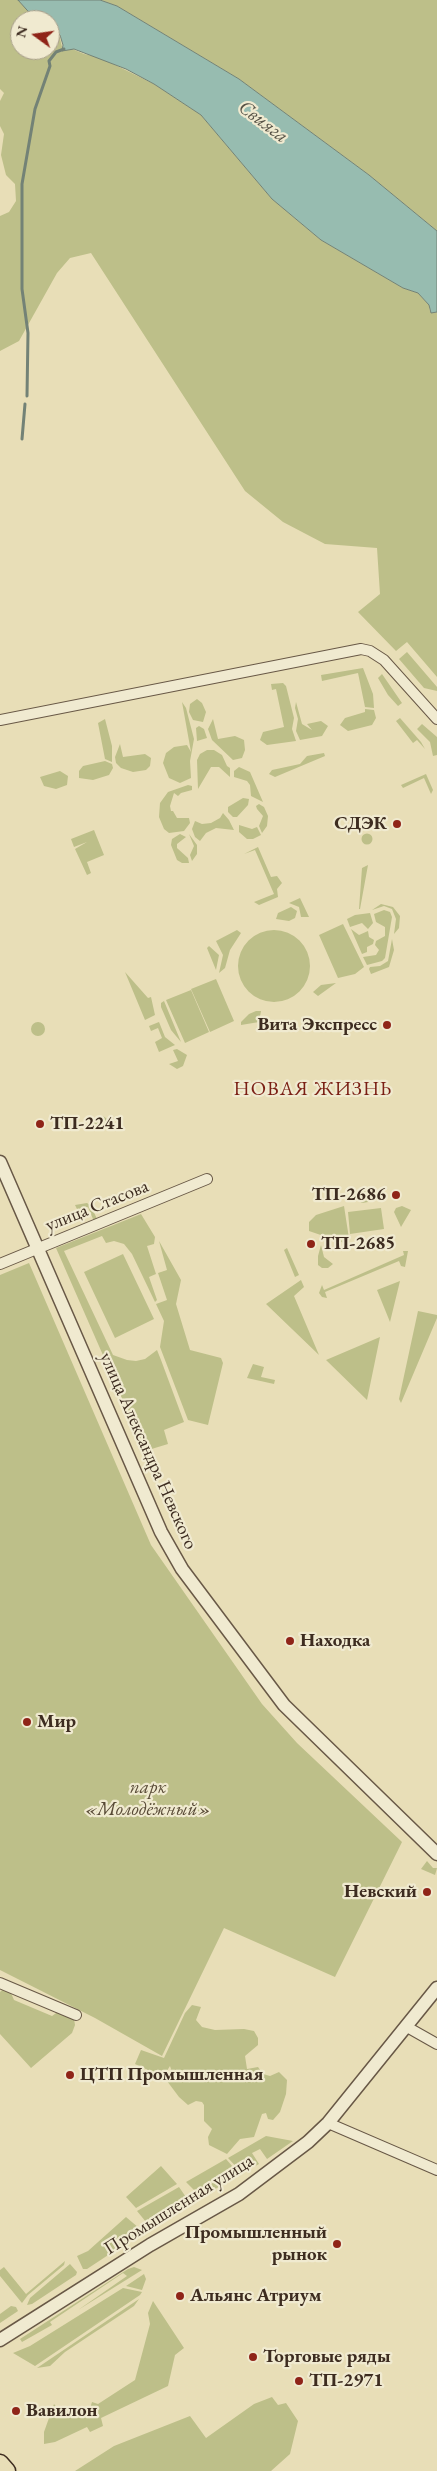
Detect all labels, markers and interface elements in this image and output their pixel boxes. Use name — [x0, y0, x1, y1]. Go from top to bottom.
north arrow — [10, 10, 60, 60]
text: N — [11, 24, 32, 39]
water label: Свияга — [233, 95, 293, 149]
place label: СДЭК — [334, 813, 387, 835]
marker: СДЭК — [391, 818, 403, 830]
place label: Вита Экспресс — [257, 1014, 377, 1036]
marker: Вита Экспресс — [381, 1019, 393, 1031]
district label: НОВАЯ ЖИЗНЬ — [232, 1078, 394, 1102]
place label: ТП-2241 — [50, 1113, 124, 1135]
marker: ТП-2241 — [34, 1118, 46, 1130]
street label: улица Стасова — [42, 1175, 152, 1237]
place label: ТП-2686 — [312, 1184, 386, 1206]
marker: ТП-2686 — [390, 1189, 402, 1201]
place label: ТП-2685 — [321, 1233, 395, 1255]
marker: ТП-2685 — [305, 1238, 317, 1250]
street label: улица Александра Невского — [94, 1349, 202, 1553]
place label: Находка — [300, 1630, 370, 1652]
marker: Находка — [284, 1635, 296, 1647]
place label: Мир — [37, 1711, 76, 1733]
marker: Мир — [21, 1716, 33, 1728]
park label: парк «Молодёжный» — [85, 1777, 211, 1821]
place label: Невский — [344, 1881, 417, 1903]
marker: Невский — [421, 1886, 433, 1898]
place label: ЦТП Промышленная — [80, 2064, 263, 2086]
marker: ЦТП Промышленная — [64, 2069, 76, 2081]
street label: Промышленная улица — [100, 2150, 258, 2260]
place label: Промышленный рынок — [185, 2222, 327, 2266]
marker: Промышленный рынок — [331, 2238, 343, 2250]
place label: Альянс Атриум — [190, 2285, 322, 2307]
marker: Альянс Атриум — [174, 2290, 186, 2302]
place label: Торговые ряды — [263, 2346, 391, 2368]
marker: Торговые ряды — [247, 2351, 259, 2363]
place label: ТП-2971 — [309, 2370, 383, 2392]
marker: ТП-2971 — [293, 2375, 305, 2387]
place label: Вавилон — [26, 2400, 98, 2422]
marker: Вавилон — [10, 2405, 22, 2417]

